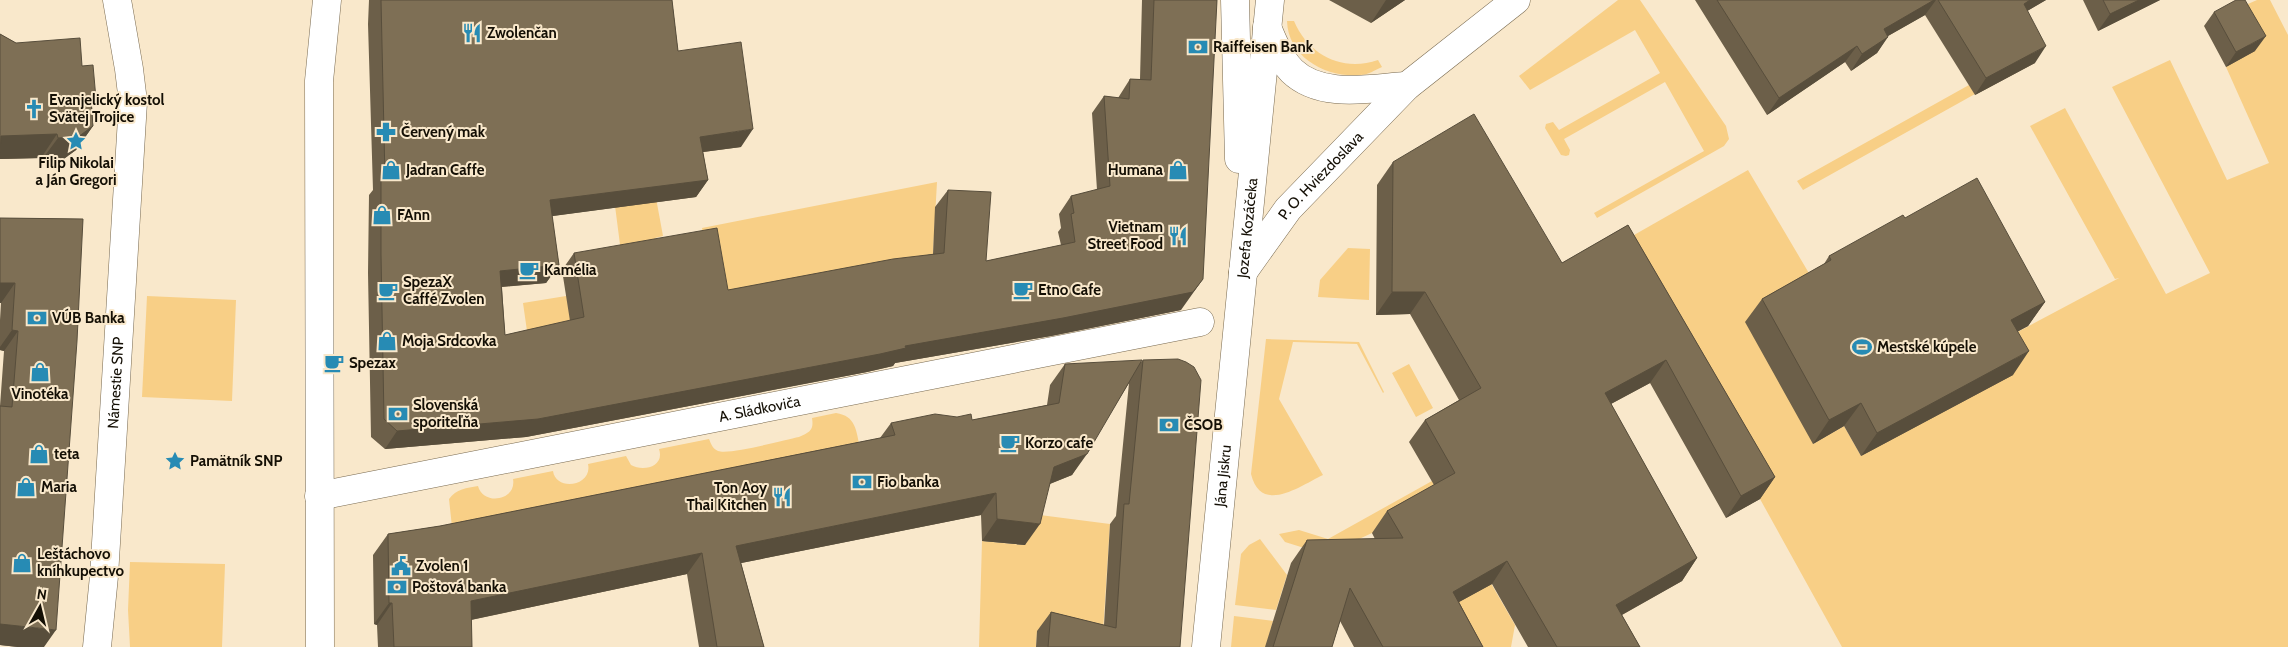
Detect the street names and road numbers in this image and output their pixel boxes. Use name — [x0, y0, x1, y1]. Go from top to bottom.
street label: P. O. Hviezdoslava — [1274, 127, 1367, 223]
street label: Jozefa Kozáčeka — [1233, 176, 1261, 280]
street label: Námestie SNP — [104, 336, 128, 429]
street label: A. Sládkoviča — [717, 392, 803, 426]
street label: Jána Jiskru — [1211, 444, 1235, 509]

